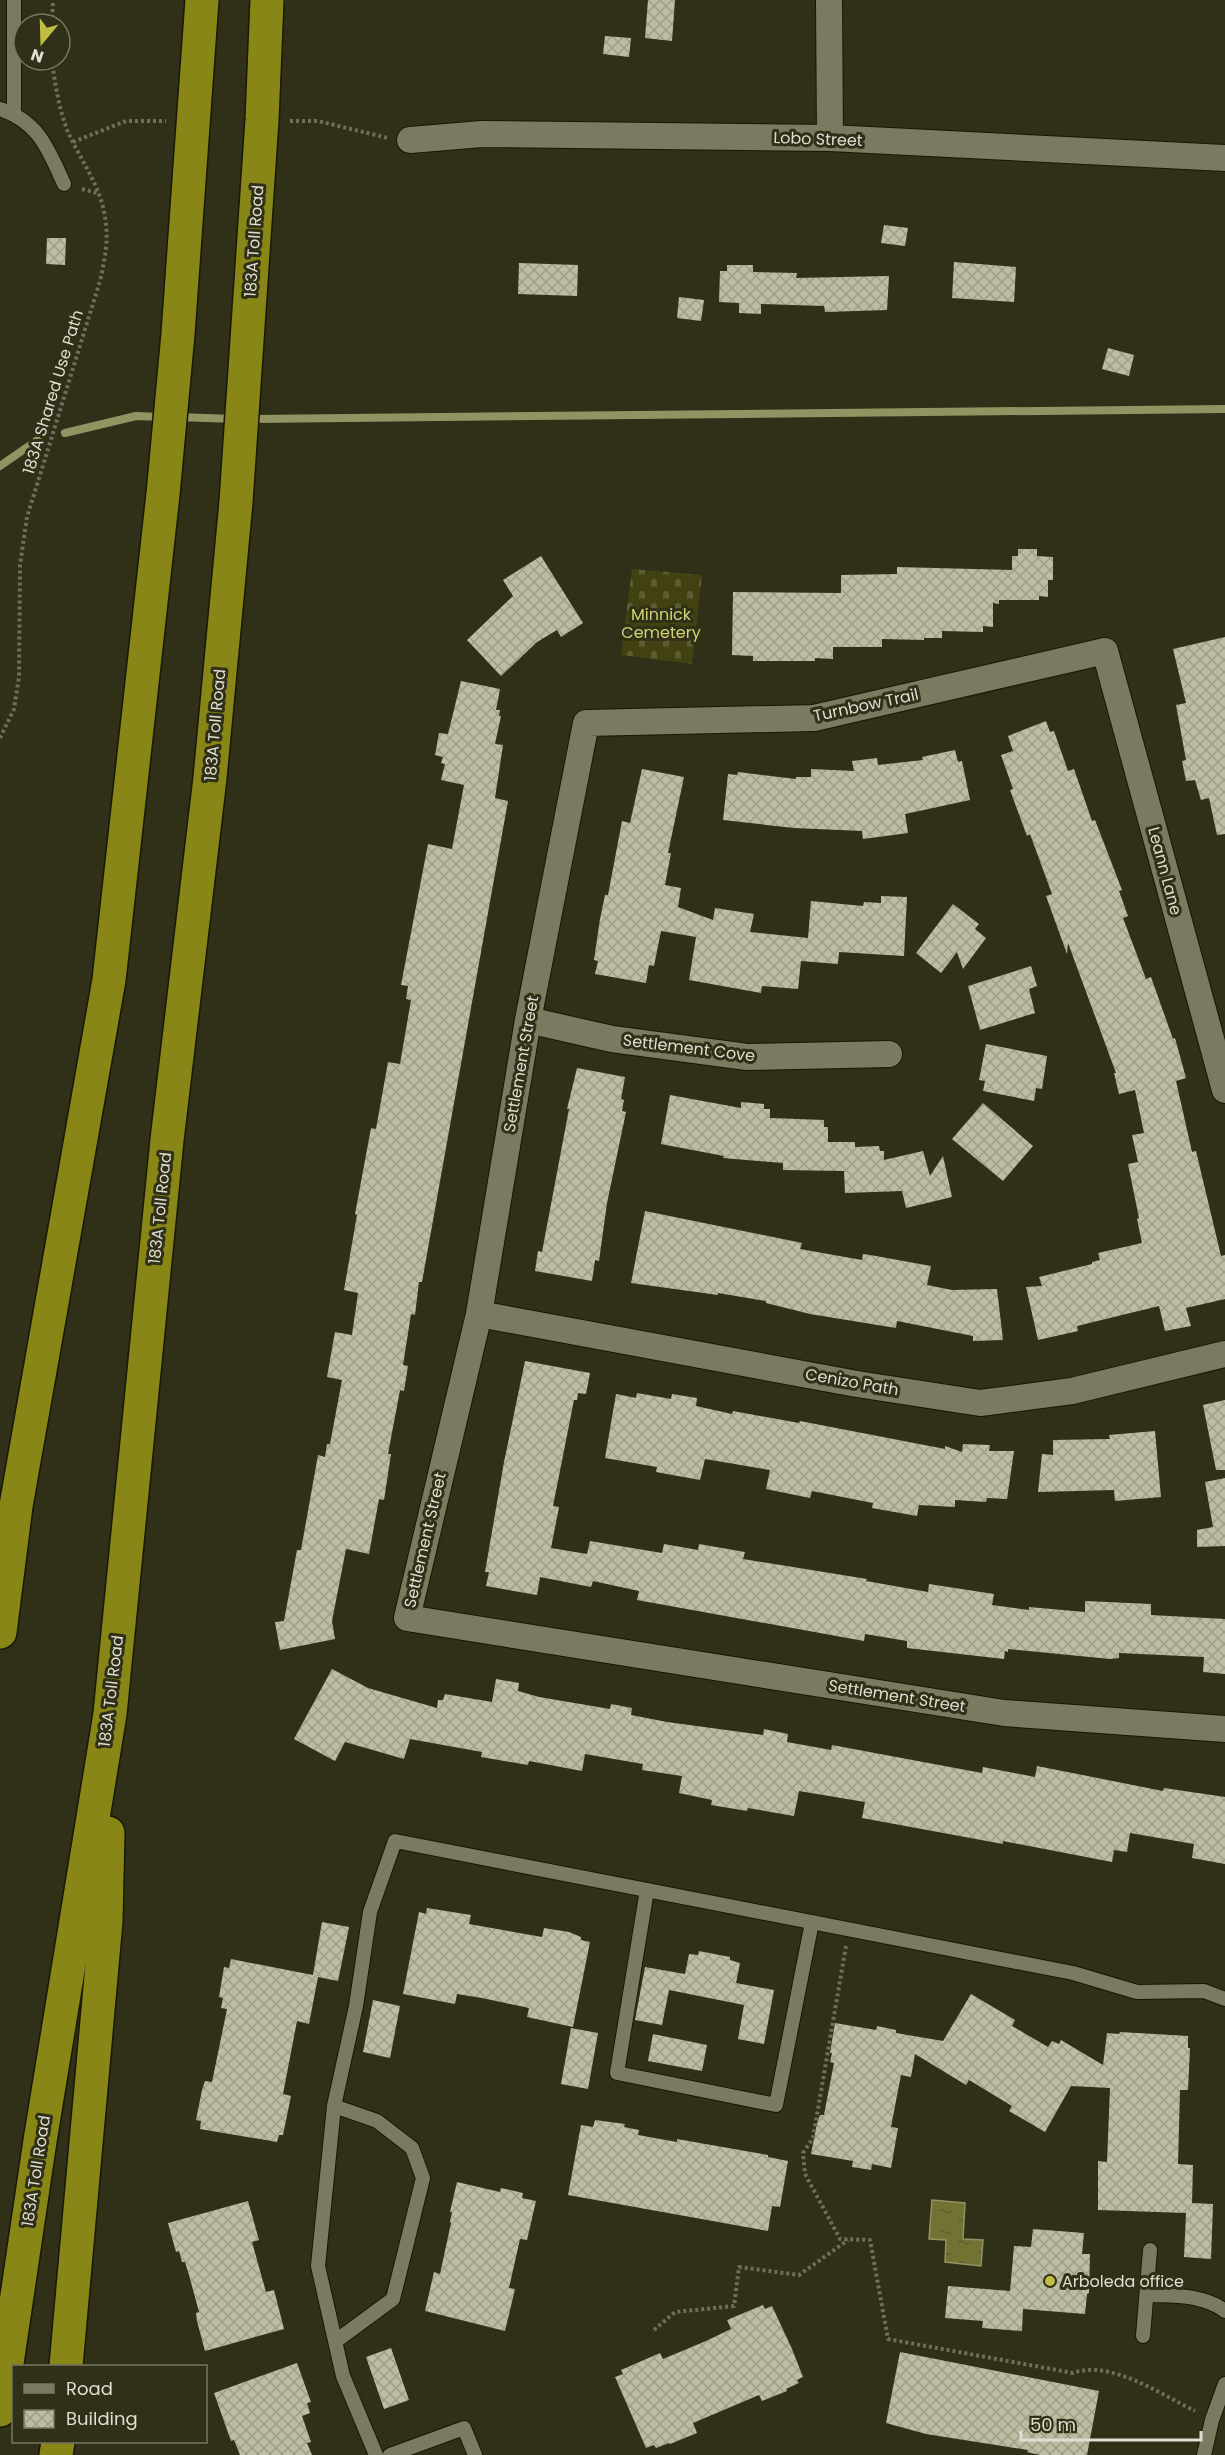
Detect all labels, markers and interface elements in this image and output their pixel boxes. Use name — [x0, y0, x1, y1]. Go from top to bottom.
north arrow — [12, 12, 72, 72]
text: N — [28, 43, 47, 69]
street label: Lobo Street — [773, 126, 863, 152]
street label: 183A Toll Road — [239, 184, 269, 298]
street label: 183A Shared Use Path — [17, 307, 89, 477]
park label: Minnick Cemetery — [621, 603, 701, 644]
street label: 183A Toll Road — [199, 668, 231, 782]
street label: Turnbow Trail — [811, 683, 921, 727]
street label: Leann Lane — [1142, 824, 1188, 918]
street label: Settlement Street — [498, 994, 544, 1134]
street label: Settlement Cove — [622, 1028, 757, 1068]
street label: 183A Toll Road — [143, 1151, 177, 1265]
street label: Cenizo Path — [804, 1362, 900, 1402]
street label: Settlement Street — [398, 1470, 452, 1610]
street label: 183A Toll Road — [93, 1634, 129, 1748]
street label: Settlement Street — [827, 1674, 967, 1718]
street label: 183A Toll Road — [16, 2114, 56, 2228]
place label: Arboleda office — [1062, 2270, 1184, 2293]
marker: Arboleda office — [1043, 2274, 1057, 2288]
legend — [12, 2365, 207, 2443]
text: Road — [66, 2376, 113, 2401]
scale bar — [1021, 2404, 1201, 2442]
text: Building — [66, 2406, 138, 2431]
text: 50 m — [1030, 2412, 1076, 2437]

